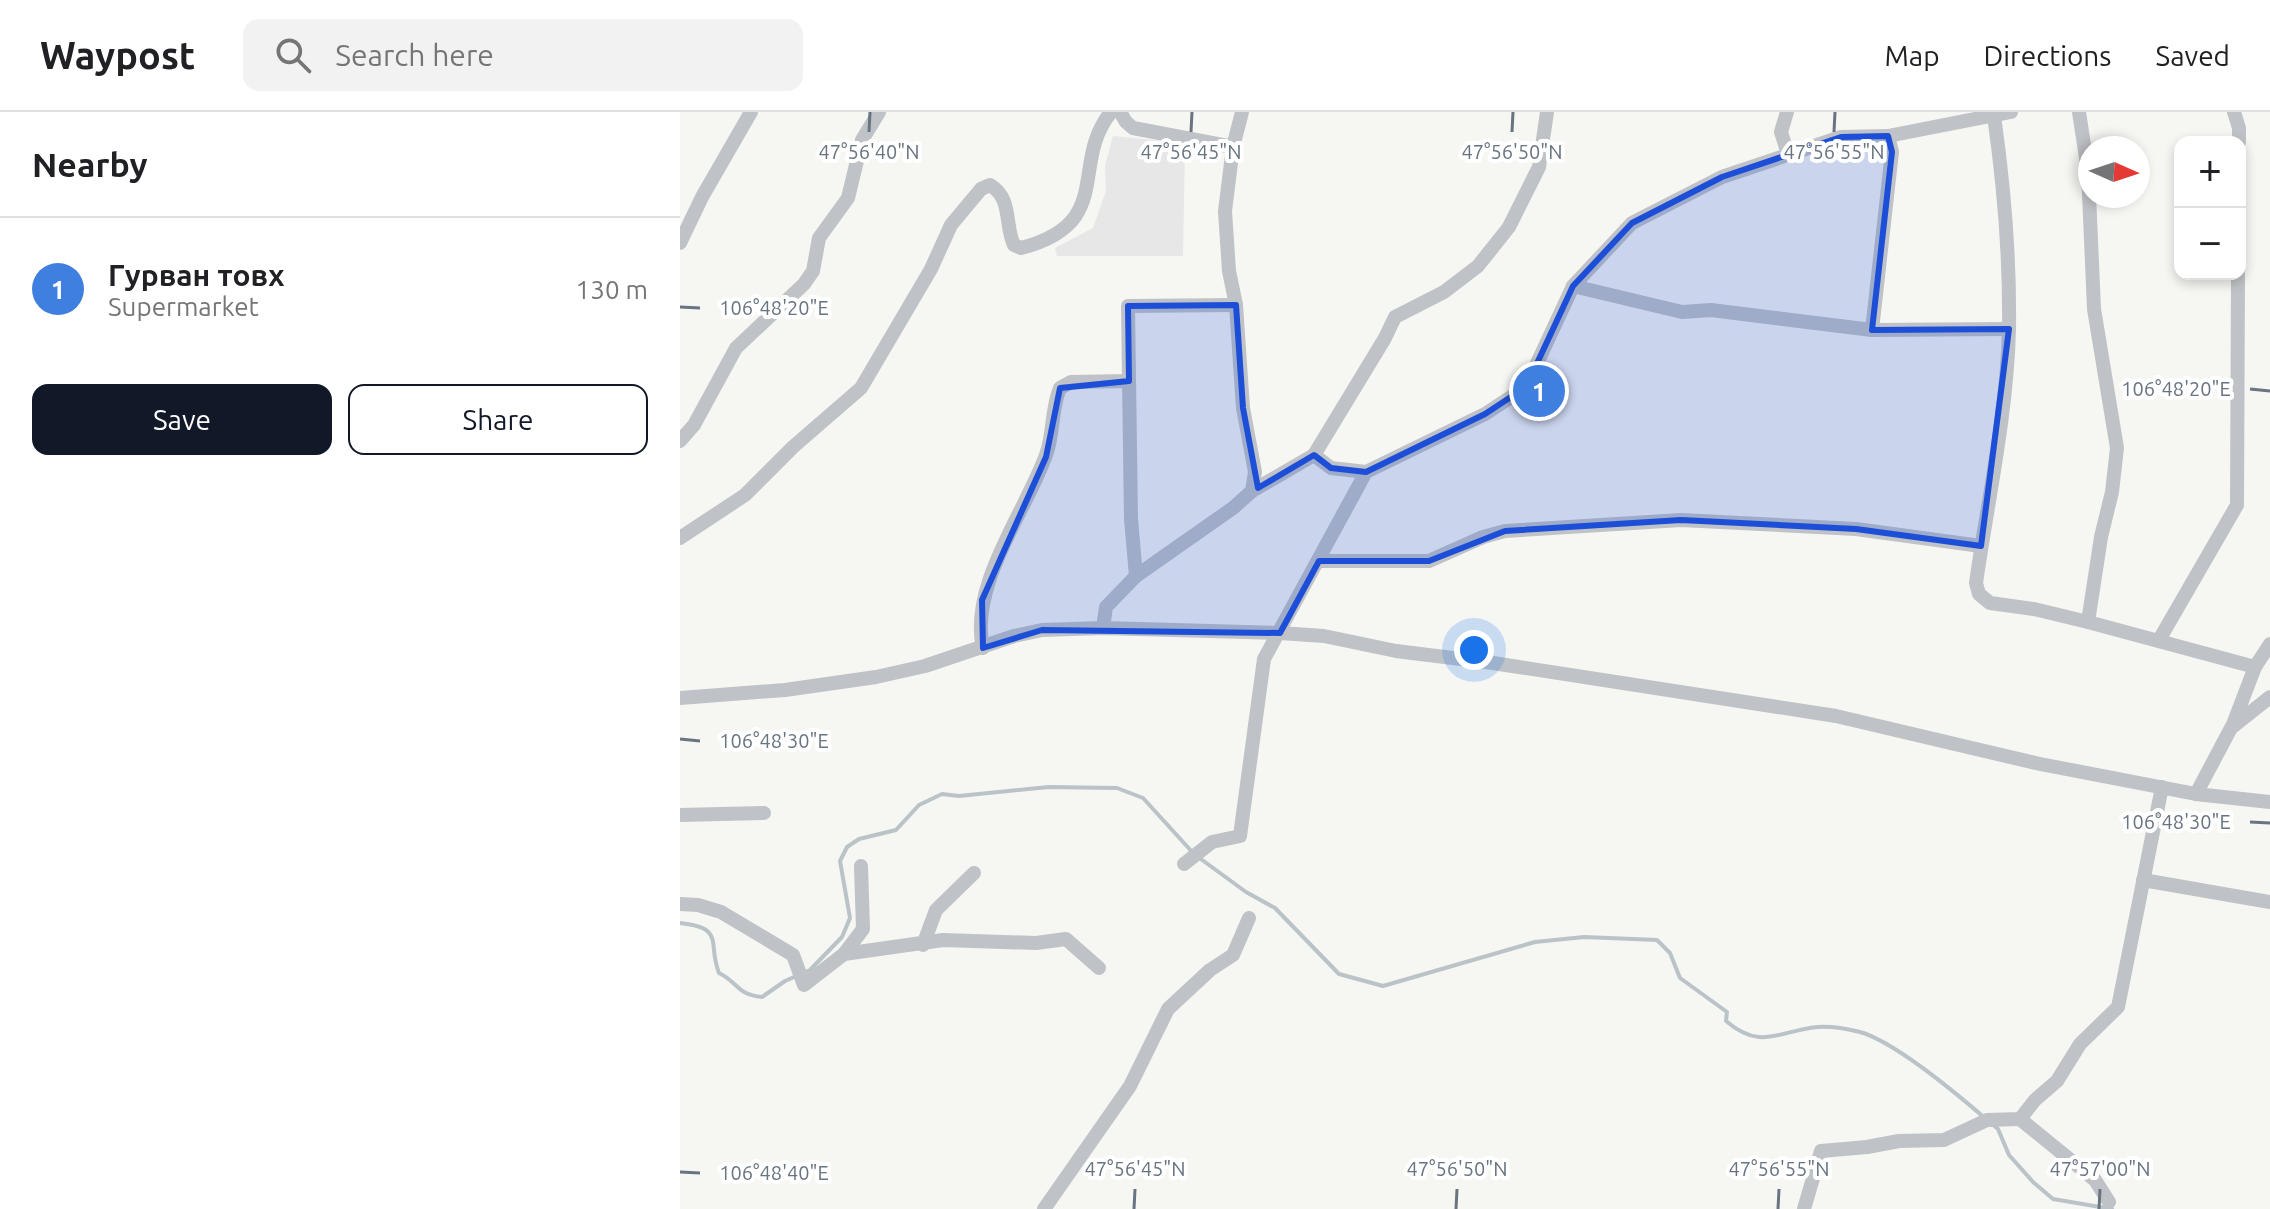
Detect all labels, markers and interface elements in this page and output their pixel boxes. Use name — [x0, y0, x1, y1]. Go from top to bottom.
search box — [243, 19, 803, 91]
icon: search — [271, 33, 315, 77]
text: Waypost — [40, 34, 195, 76]
text: Search here — [335, 38, 494, 72]
text: Map — [1884, 40, 1940, 71]
text: Directions — [1984, 40, 2111, 71]
text: Saved — [2155, 40, 2230, 71]
north arrow — [2078, 136, 2150, 208]
map controls — [2174, 136, 2246, 280]
button: + — [2174, 136, 2246, 208]
text: 47°56'40"N — [818, 140, 920, 163]
text: 47°56'45"N — [1140, 140, 1242, 163]
text: 47°56'50"N — [1461, 140, 1563, 163]
text: 47°56'55"N — [1783, 140, 1885, 163]
text: Nearby — [32, 145, 147, 183]
button: − — [2174, 208, 2246, 280]
text: Гурван товх — [108, 258, 284, 292]
text: 1 — [51, 275, 65, 304]
text: 130 m — [576, 275, 648, 304]
text: Supermarket — [108, 292, 259, 321]
text: 106°48'20"E — [719, 296, 829, 319]
pin: 1 — [1513, 361, 1565, 421]
text: 106°48'20"E — [2121, 377, 2231, 400]
button: Save — [32, 384, 332, 455]
button: Share — [348, 384, 648, 455]
your location — [1454, 630, 1494, 670]
text: 106°48'30"E — [719, 729, 829, 752]
text: 106°48'30"E — [2121, 810, 2231, 833]
text: 47°56'45"N — [1084, 1157, 1186, 1180]
text: 47°56'50"N — [1406, 1157, 1508, 1180]
text: 47°56'55"N — [1728, 1157, 1830, 1180]
text: 47°57'00"N — [2049, 1157, 2151, 1180]
text: 106°48'40"E — [719, 1161, 829, 1184]

